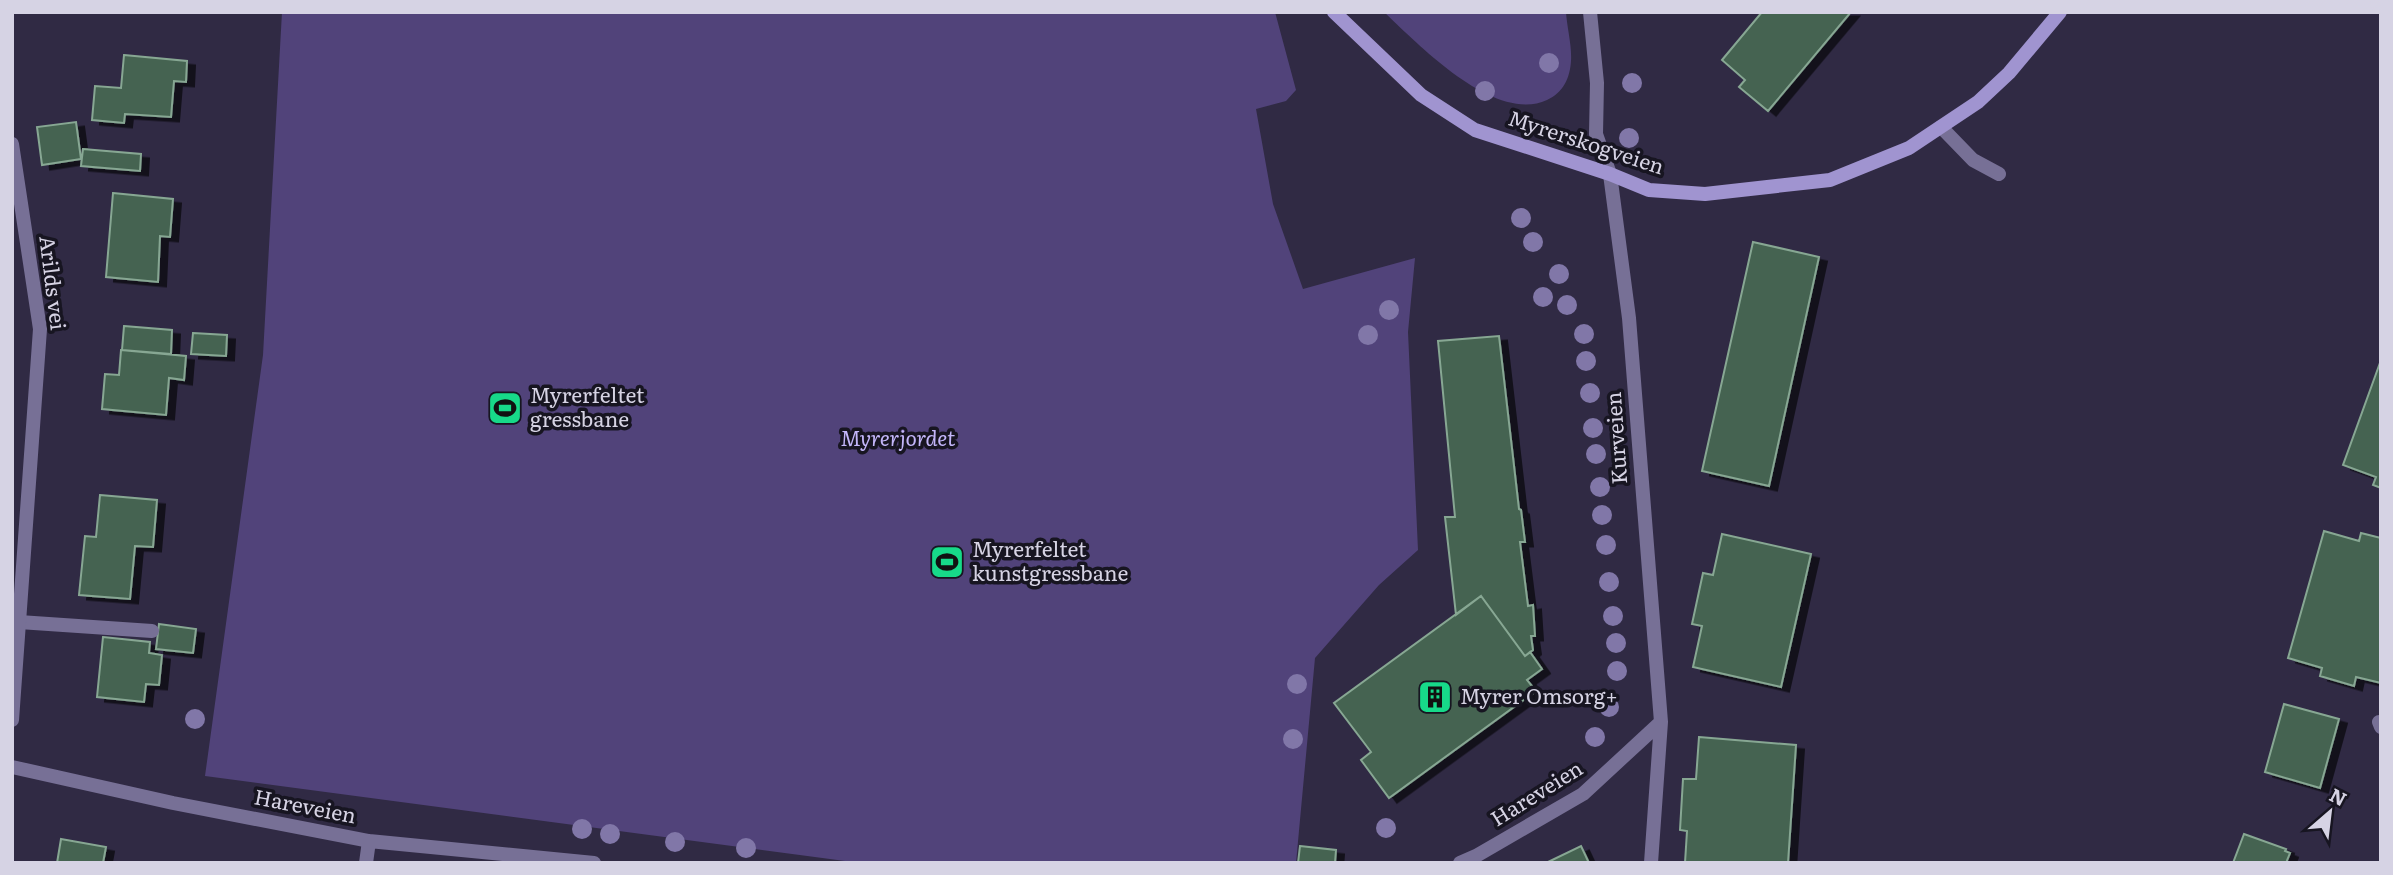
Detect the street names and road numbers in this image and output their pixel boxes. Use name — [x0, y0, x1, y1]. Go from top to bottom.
street label: Myrerskogveien — [1505, 101, 1669, 180]
street label: Arilds vei — [33, 234, 76, 332]
street label: Kurveien — [1596, 391, 1633, 485]
street label: Hareveien — [1484, 751, 1588, 832]
street label: Hareveien — [252, 779, 359, 830]

